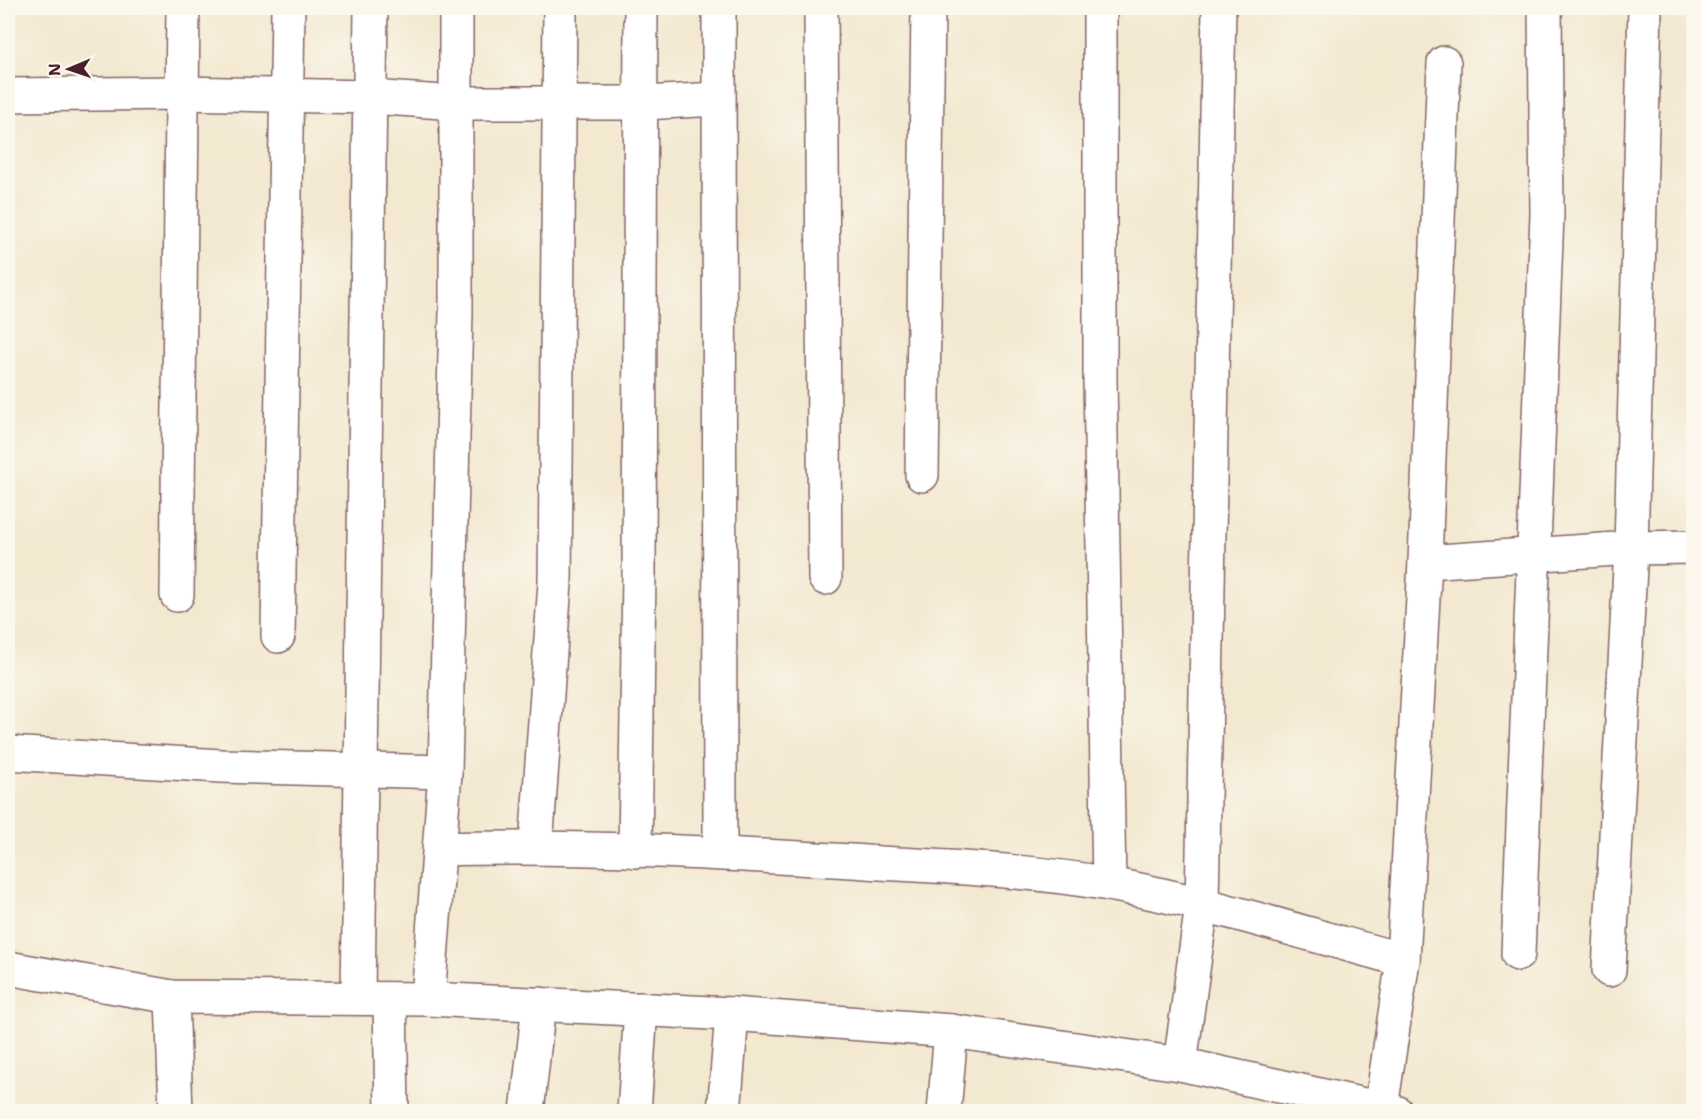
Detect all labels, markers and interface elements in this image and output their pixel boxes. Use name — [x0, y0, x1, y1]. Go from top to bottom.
north arrow — [39, 39, 99, 99]
text: N — [44, 63, 65, 76]

